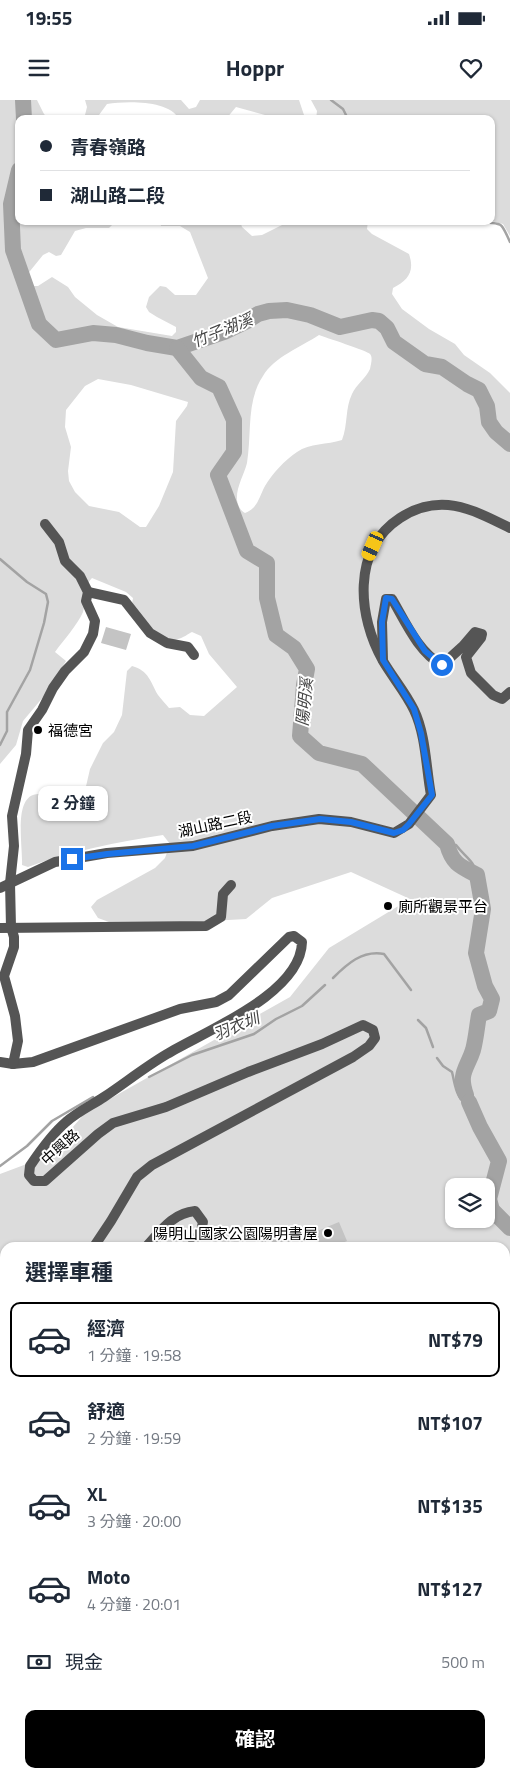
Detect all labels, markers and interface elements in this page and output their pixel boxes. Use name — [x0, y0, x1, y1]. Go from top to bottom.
text: 19:55 — [25, 3, 72, 32]
text: Hoppr — [226, 51, 284, 85]
icon: menu — [25, 54, 53, 82]
icon: heart — [457, 54, 485, 82]
text: 青春嶺路 — [70, 132, 146, 161]
text: 湖山路二段 — [70, 180, 165, 209]
water label: 竹子湖溪 — [188, 306, 258, 353]
car — [360, 529, 385, 563]
route start — [431, 654, 453, 676]
water label: 陽明溪 — [290, 675, 319, 727]
place label: 福德宮 — [48, 719, 93, 742]
marker: 福德宮 — [32, 724, 44, 736]
callout: 2 分鐘 — [37, 786, 107, 822]
text: 2 分鐘 — [51, 791, 95, 815]
street label: 湖山路二段 — [176, 805, 254, 843]
route end — [61, 848, 83, 870]
place label: 廁所觀景平台 — [398, 895, 488, 918]
marker: 廁所觀景平台 — [382, 900, 394, 912]
water label: 羽衣圳 — [209, 1005, 265, 1046]
street label: 中興路 — [36, 1123, 84, 1171]
map controls — [445, 1178, 495, 1228]
button: layers — [445, 1178, 495, 1228]
place label: 陽明山國家公園陽明書屋 — [153, 1222, 318, 1245]
marker: 陽明山國家公園陽明書屋 — [322, 1227, 334, 1239]
text: 選擇車種 — [25, 1255, 113, 1289]
text: 經濟 — [87, 1313, 125, 1342]
icon: car — [27, 1317, 72, 1362]
text: NT$79 — [428, 1325, 483, 1354]
text: 1 分鐘 · 19:58 — [87, 1343, 181, 1367]
text: 舒適 — [87, 1396, 125, 1425]
icon: car — [27, 1400, 72, 1445]
text: NT$107 — [417, 1408, 483, 1437]
text: 2 分鐘 · 19:59 — [87, 1426, 181, 1450]
text: XL — [87, 1479, 107, 1508]
icon: car — [27, 1483, 72, 1528]
text: NT$135 — [417, 1491, 483, 1520]
text: 3 分鐘 · 20:00 — [87, 1509, 181, 1533]
text: Moto — [87, 1562, 130, 1591]
icon: car — [27, 1566, 72, 1611]
text: NT$127 — [417, 1574, 483, 1603]
text: 4 分鐘 · 20:01 — [87, 1592, 181, 1616]
text: 現金 — [65, 1647, 103, 1676]
icon: cash — [25, 1648, 53, 1676]
text: 500 m — [441, 1650, 485, 1674]
button: 確認 — [25, 1710, 485, 1768]

